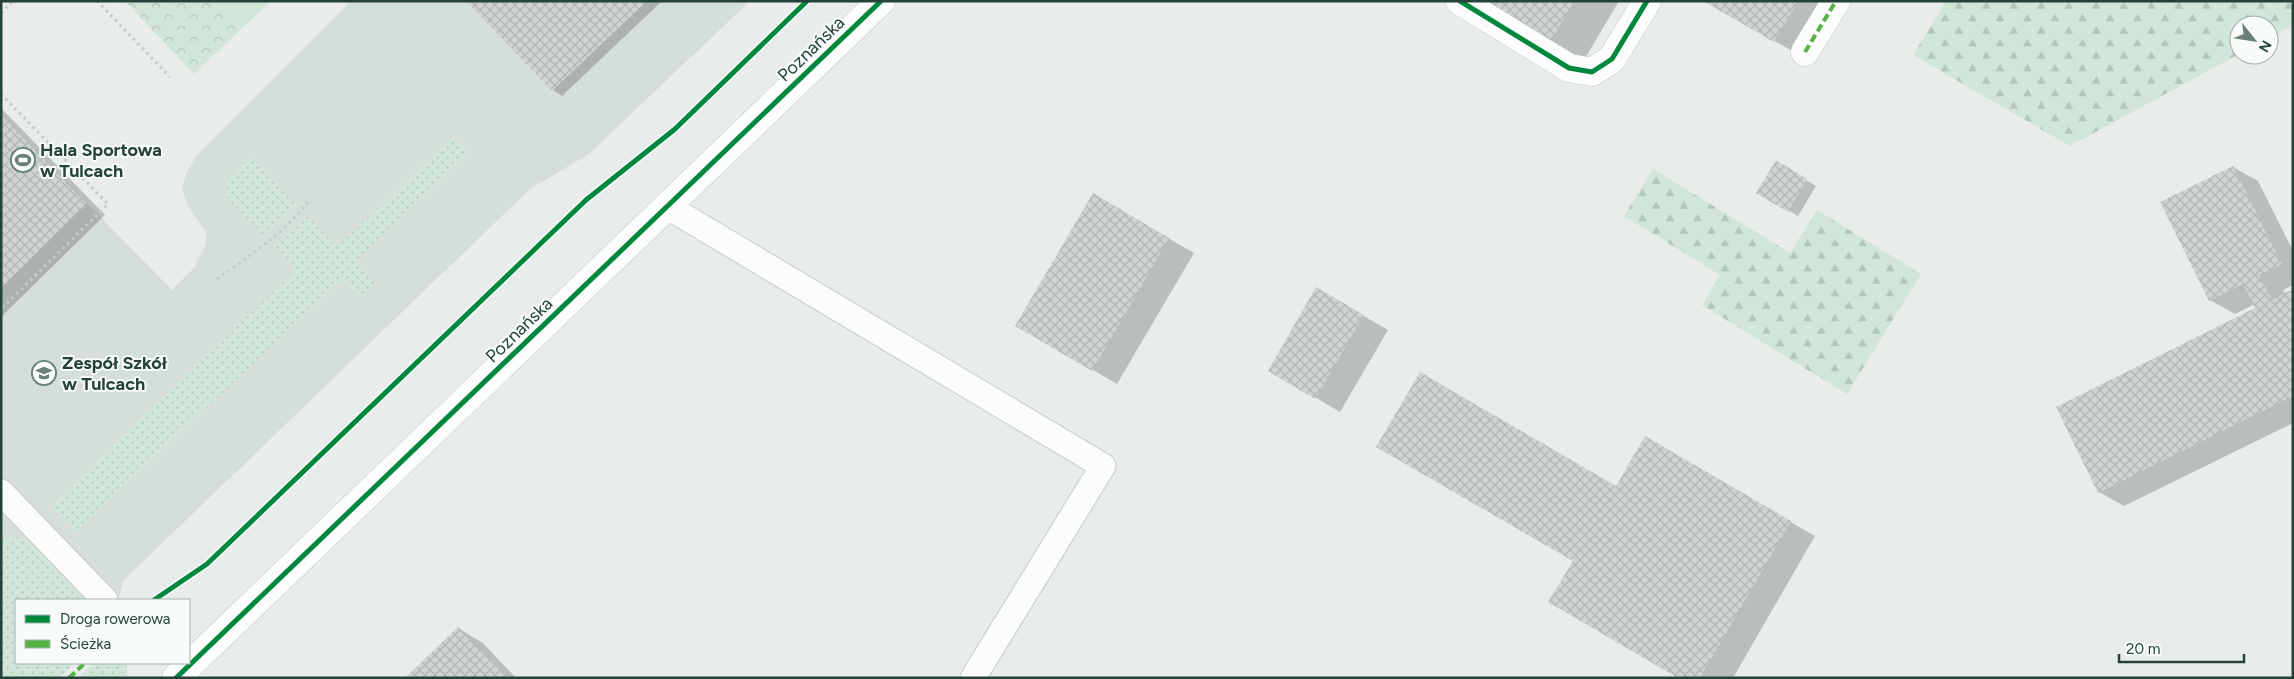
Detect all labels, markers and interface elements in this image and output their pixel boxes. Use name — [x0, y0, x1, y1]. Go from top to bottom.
street label: Poznańska — [773, 12, 849, 86]
north arrow — [2229, 15, 2279, 65]
text: N — [2255, 37, 2275, 55]
place label: Hala Sportowa w Tulcach — [40, 139, 162, 182]
sports icon: Hala Sportowa w Tulcach — [10, 147, 36, 173]
street label: Poznańska — [481, 293, 557, 367]
place label: Zespół Szkół w Tulcach — [62, 352, 167, 395]
school or university icon: Zespół Szkół w Tulcach — [31, 360, 57, 386]
legend — [15, 599, 190, 664]
text: Droga rowerowa — [60, 610, 170, 628]
scale bar — [2119, 632, 2244, 664]
text: Ścieżka — [60, 635, 111, 653]
text: 20 m — [2126, 640, 2160, 658]

